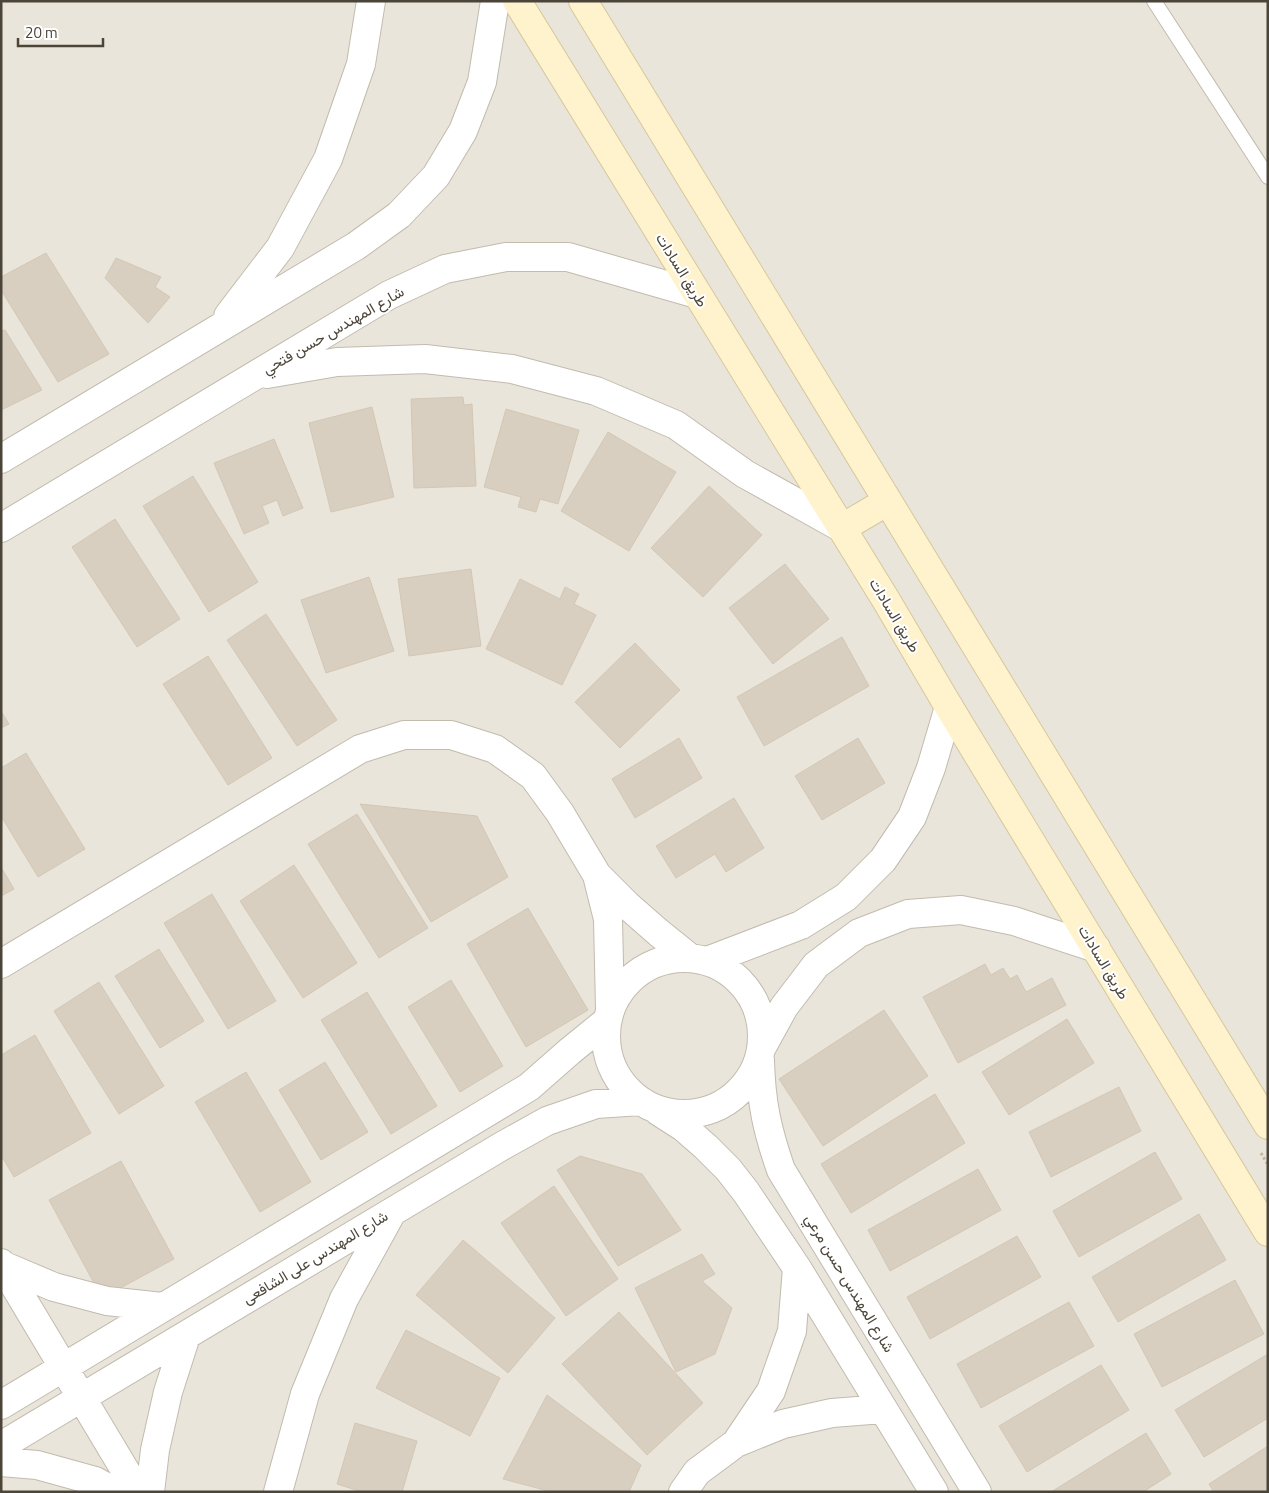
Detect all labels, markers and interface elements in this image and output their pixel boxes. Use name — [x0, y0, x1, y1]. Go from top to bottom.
scale bar — [18, 15, 102, 47]
text: 20 m — [25, 21, 58, 44]
street label: طريق السادات — [650, 229, 714, 312]
street label: شارع المهندس حسن فتحي — [258, 280, 409, 382]
street label: طريق السادات — [864, 573, 926, 657]
street label: طريق السادات — [1073, 920, 1135, 1004]
street label: شارع المهندس على الشافعى — [238, 1204, 392, 1310]
street label: شارع المهندس حسن مرعي — [798, 1209, 901, 1358]

